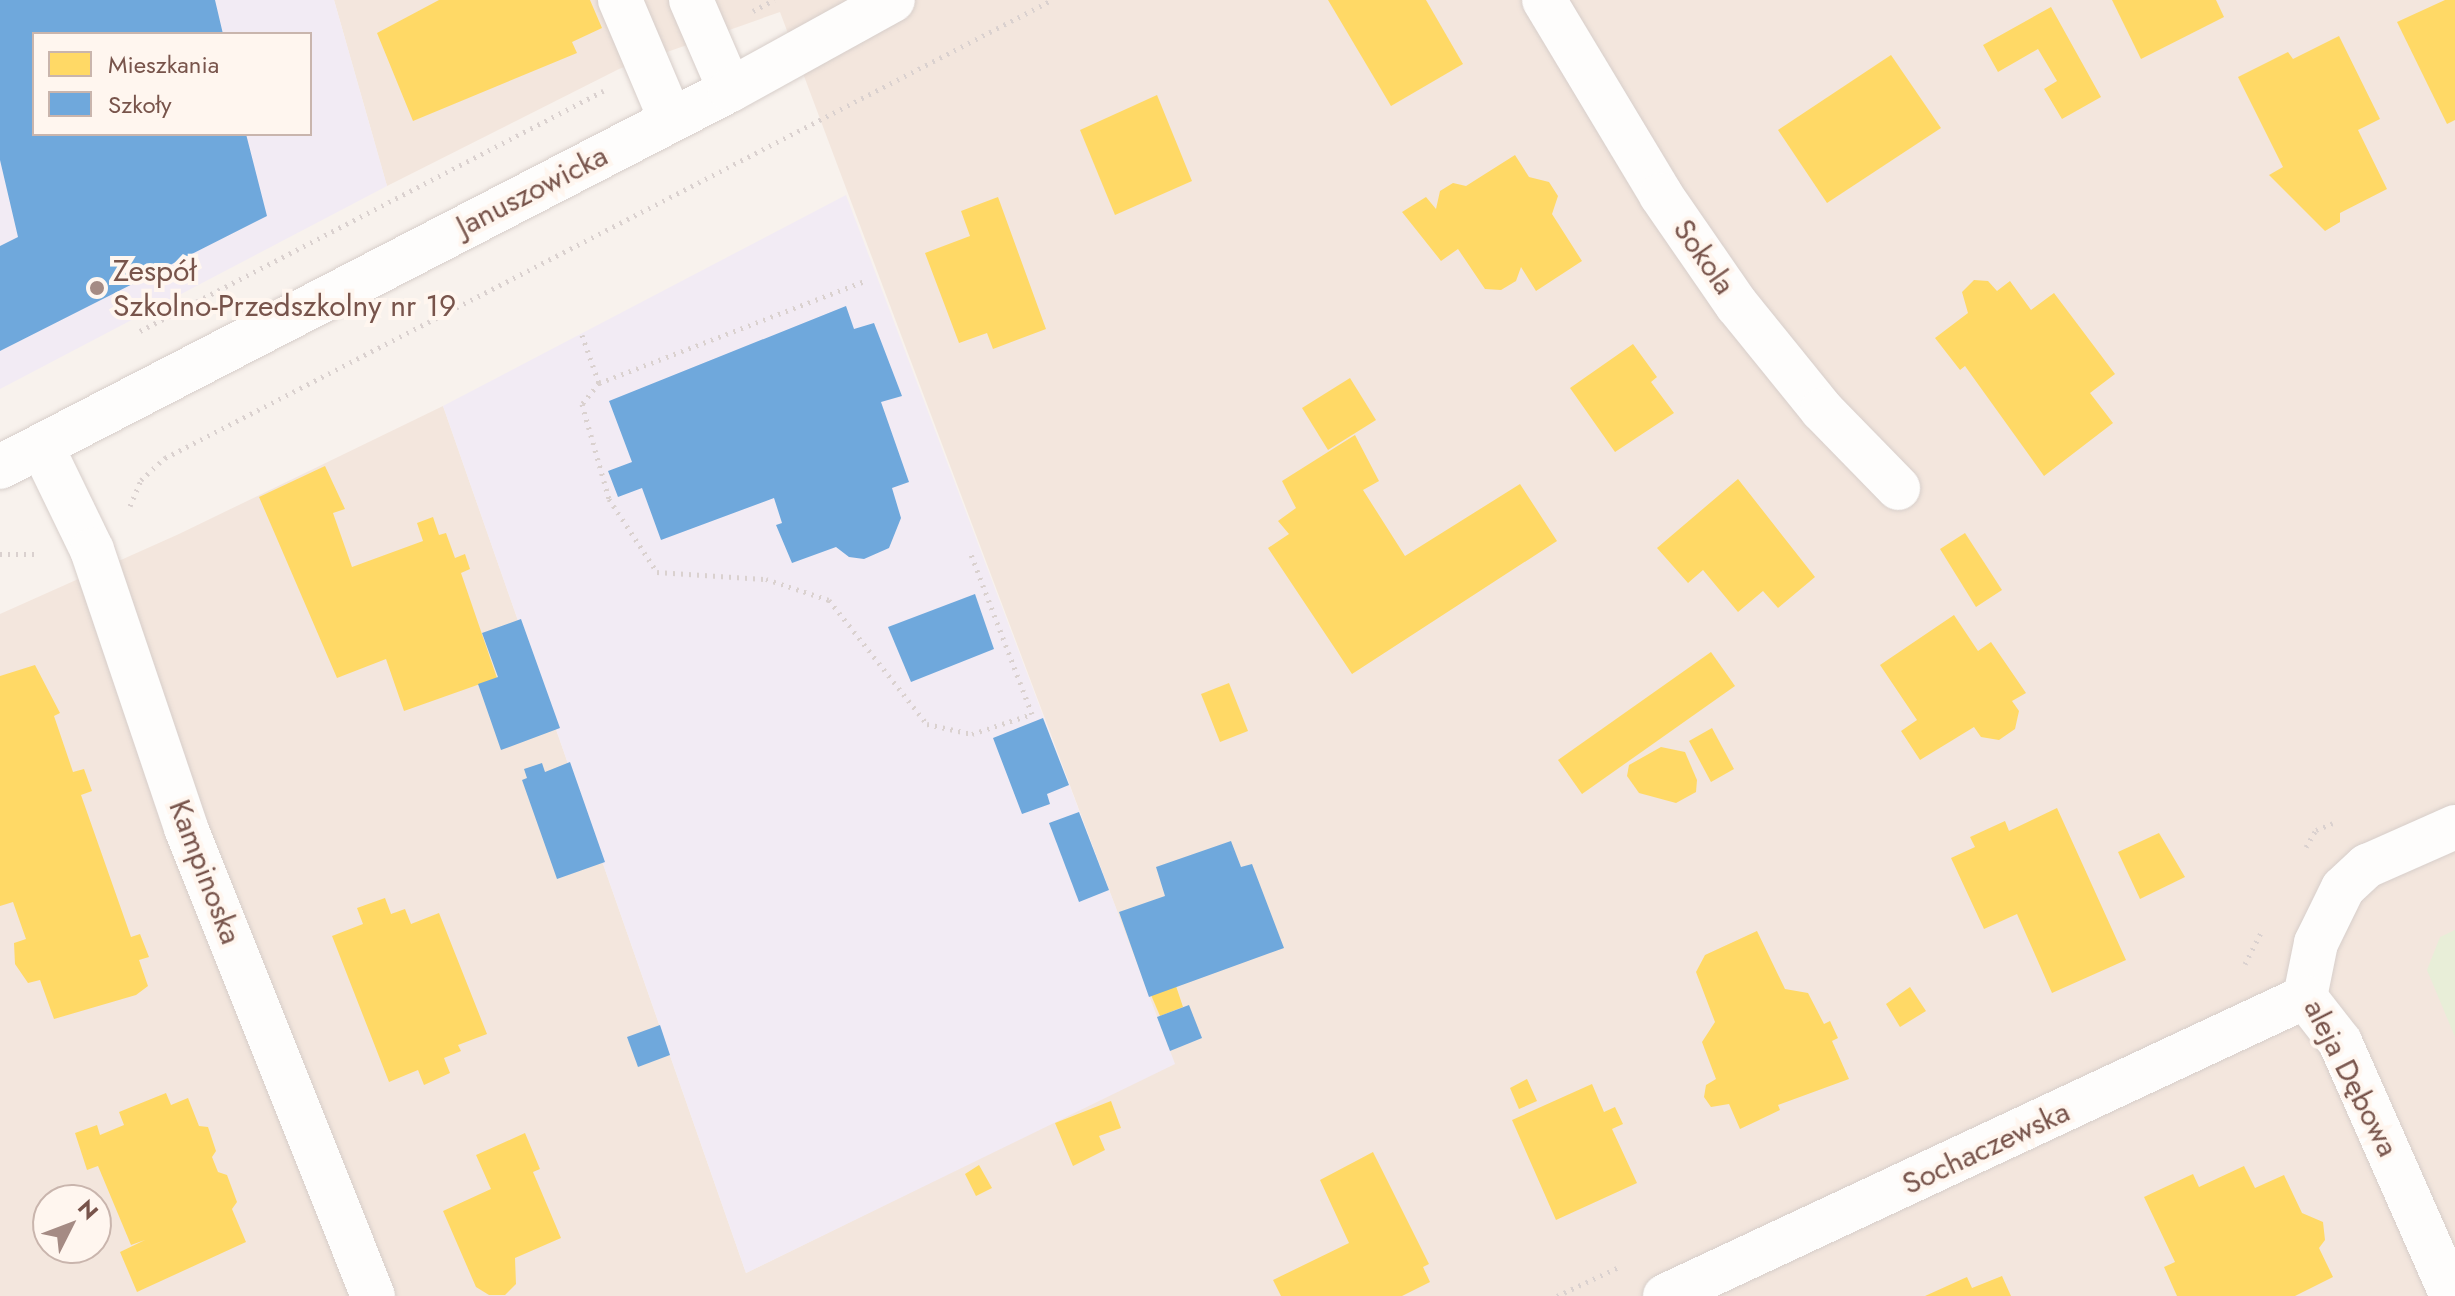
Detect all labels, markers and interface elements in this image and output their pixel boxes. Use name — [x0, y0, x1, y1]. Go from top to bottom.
legend — [32, 32, 312, 136]
text: Mieszkania — [108, 47, 219, 82]
text: Szkoły — [108, 87, 172, 122]
street label: Januszowicka — [450, 138, 614, 244]
street label: Sokola — [1665, 213, 1743, 301]
place label: Zespół Szkolno-Przedszkolny nr 19 — [113, 253, 456, 324]
marker: Zespół Szkolno-Przedszkolny nr 19 — [88, 279, 106, 297]
street label: Kampinoska — [161, 795, 249, 949]
street label: aleja Dębowa — [2296, 993, 2406, 1163]
street label: Sochaczewska — [1897, 1094, 2075, 1202]
north arrow — [32, 1184, 112, 1264]
text: N — [71, 1192, 106, 1226]

